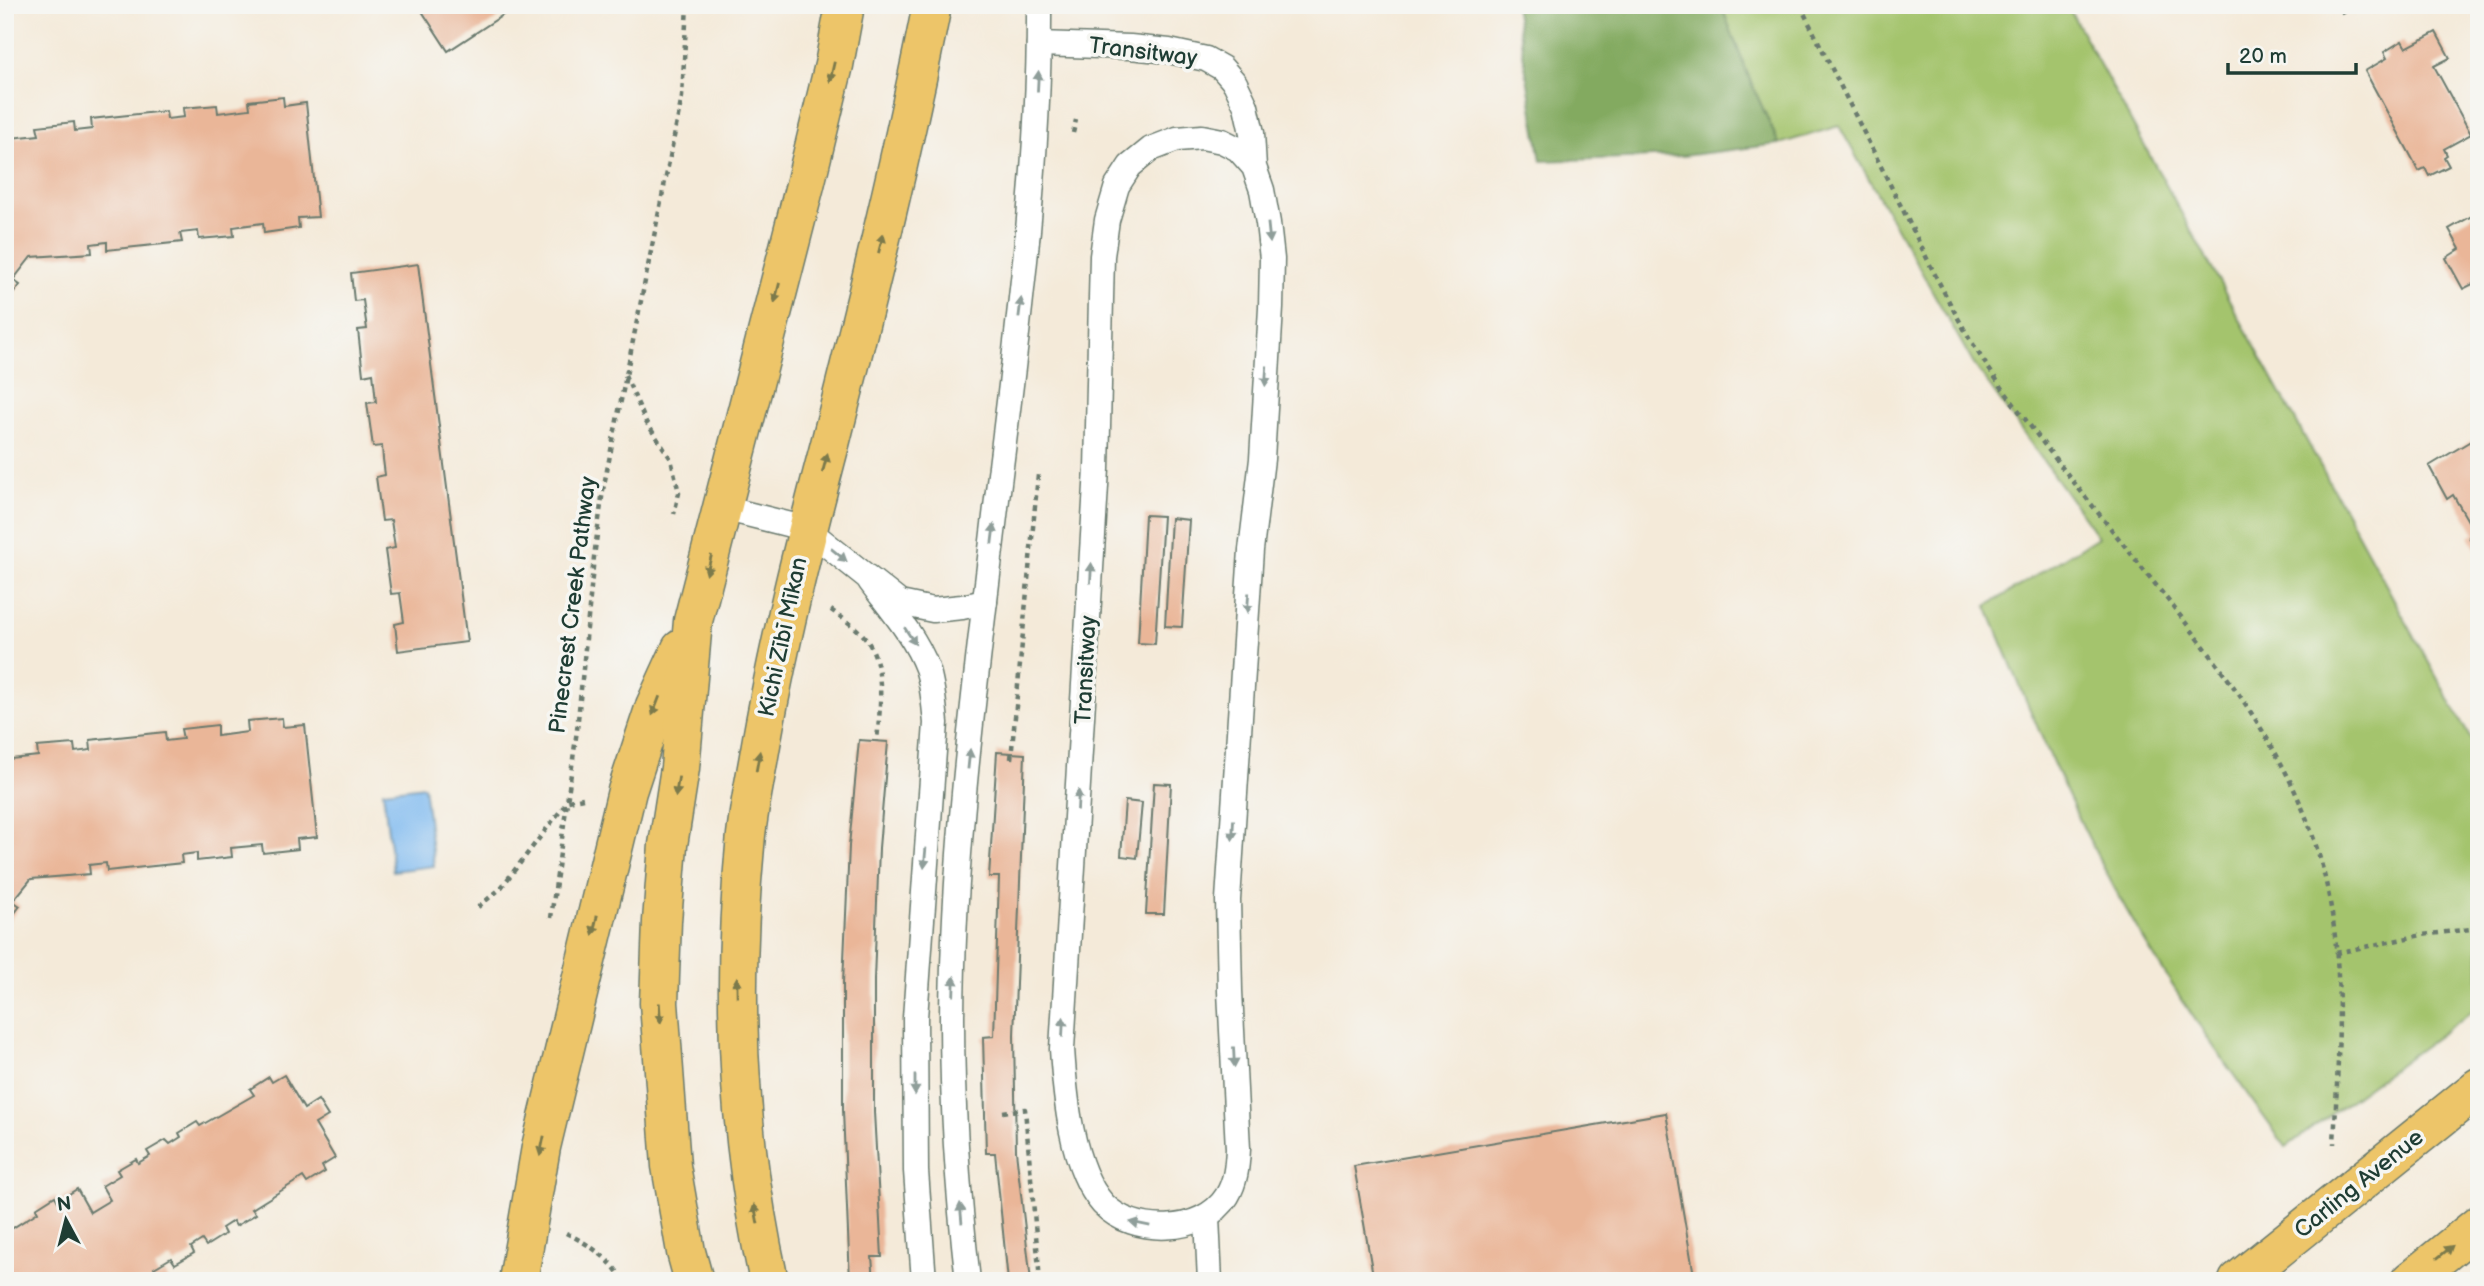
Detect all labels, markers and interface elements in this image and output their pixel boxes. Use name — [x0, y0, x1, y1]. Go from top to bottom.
street label: Transitway — [1087, 31, 1199, 73]
scale bar — [2228, 32, 2356, 76]
text: 20 m — [2239, 44, 2287, 69]
one-way arrow — [826, 61, 837, 83]
one-way arrow — [1032, 70, 1043, 92]
one-way arrow — [1264, 222, 1275, 244]
one-way arrow — [876, 232, 887, 254]
one-way arrow — [771, 282, 782, 304]
one-way arrow — [1015, 297, 1026, 319]
one-way arrow — [1261, 365, 1272, 387]
one-way arrow — [820, 452, 830, 473]
street label: Pinecrest Creek Pathway — [543, 474, 603, 735]
one-way arrow — [988, 523, 999, 545]
one-way arrow — [830, 547, 847, 562]
one-way arrow — [703, 554, 714, 576]
street label: Kichi Zībī Mīkan — [752, 555, 814, 719]
one-way arrow — [1086, 561, 1097, 583]
one-way arrow — [1242, 592, 1253, 614]
street label: Transitway — [1069, 614, 1103, 725]
one-way arrow — [903, 627, 916, 646]
one-way arrow — [650, 696, 661, 717]
one-way arrow — [963, 747, 974, 769]
one-way arrow — [753, 750, 764, 772]
one-way arrow — [671, 776, 682, 798]
one-way arrow — [1073, 789, 1084, 811]
one-way arrow — [1227, 819, 1238, 841]
one-way arrow — [919, 847, 930, 869]
one-way arrow — [589, 914, 600, 936]
one-way arrow — [948, 974, 959, 996]
one-way arrow — [731, 976, 743, 998]
one-way arrow — [655, 1002, 666, 1024]
one-way arrow — [1058, 1015, 1069, 1037]
one-way arrow — [1228, 1046, 1239, 1068]
one-way arrow — [909, 1075, 921, 1097]
street label: Carling Avenue — [2289, 1123, 2429, 1245]
one-way arrow — [536, 1135, 547, 1157]
north arrow — [32, 1184, 102, 1254]
text: N — [56, 1192, 73, 1217]
one-way arrow — [955, 1202, 966, 1224]
one-way arrow — [750, 1203, 761, 1225]
one-way arrow — [1129, 1218, 1151, 1229]
one-way arrow — [2435, 1245, 2453, 1260]

